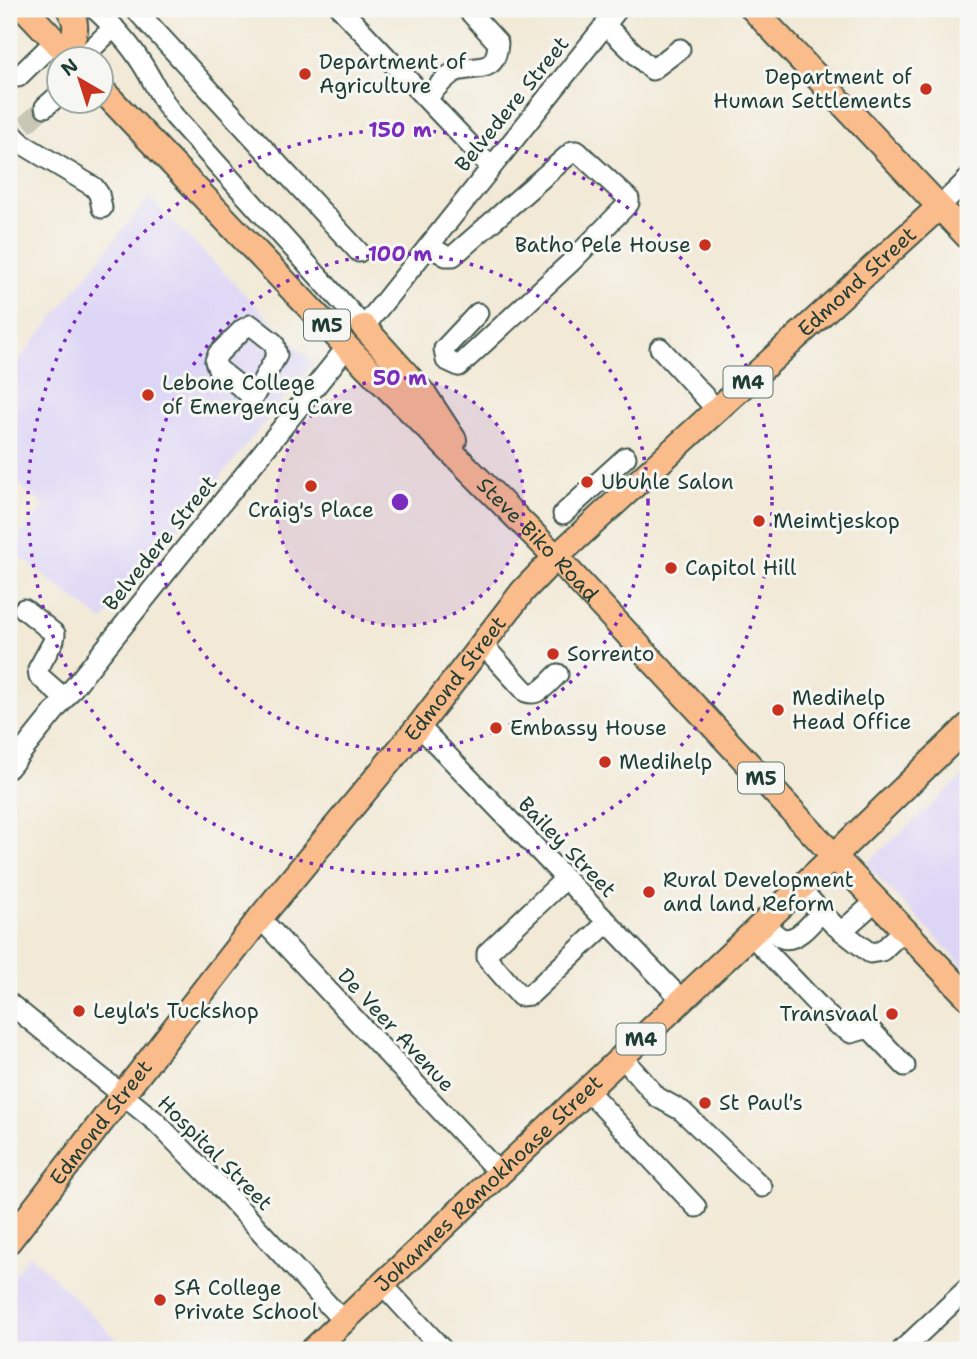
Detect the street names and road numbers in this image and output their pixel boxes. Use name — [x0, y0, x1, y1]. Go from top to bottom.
street label: Belvedere Street — [449, 30, 575, 178]
street label: Edmond Street — [792, 220, 922, 343]
road number: M5 — [304, 310, 350, 340]
road number: M4 — [724, 366, 772, 398]
street label: Belvedere Street — [97, 469, 223, 617]
street label: Steve Biko Road — [471, 471, 605, 608]
street label: Edmond Street — [398, 610, 513, 747]
road number: M5 — [738, 762, 784, 793]
street label: Bailey Street — [512, 791, 622, 903]
street label: De Veer Avenue — [331, 962, 461, 1098]
road number: M4 — [616, 1023, 666, 1054]
street label: Edmond Street — [44, 1054, 159, 1191]
street label: Johannes Ramokhoase Street — [369, 1069, 609, 1298]
street label: Hospital Street — [151, 1089, 279, 1217]

